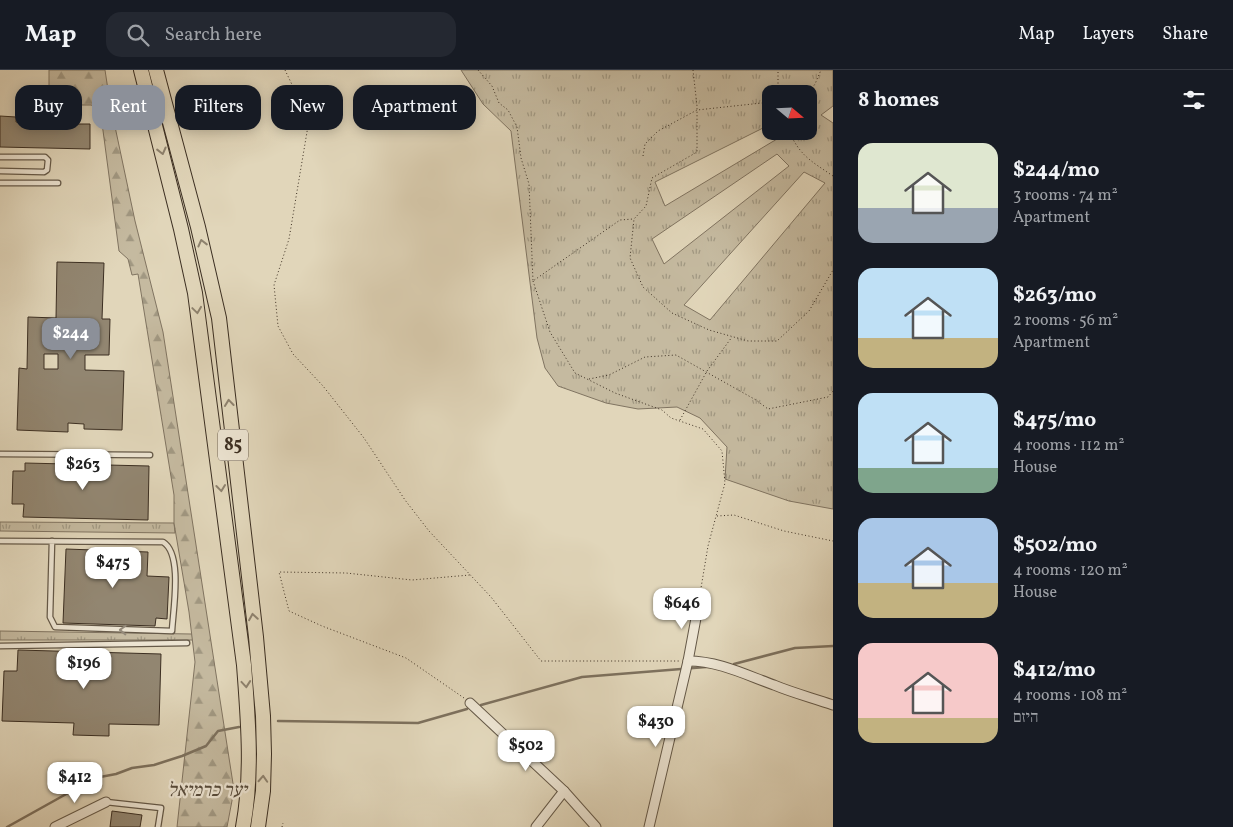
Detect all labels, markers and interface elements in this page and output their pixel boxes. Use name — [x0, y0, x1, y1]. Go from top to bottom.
search box — [106, 12, 456, 57]
text: Map — [25, 18, 76, 52]
icon: search — [124, 21, 152, 49]
text: Search here — [164, 22, 262, 48]
text: Map — [1018, 22, 1054, 47]
text: Layers — [1082, 22, 1134, 47]
text: Share — [1162, 22, 1208, 47]
chip: Buy — [15, 85, 82, 130]
chip: Rent — [92, 85, 165, 130]
chip: Filters — [175, 85, 261, 130]
chip: New — [271, 85, 343, 130]
chip: Apartment — [353, 85, 476, 130]
north arrow — [762, 85, 818, 140]
map controls — [762, 85, 817, 140]
text: 8 homes — [858, 86, 939, 115]
icon: filters — [1180, 86, 1208, 114]
one-way arrow — [156, 147, 167, 156]
text: $244/mo — [1013, 156, 1100, 185]
icon: home — [898, 163, 958, 223]
text: 3 rooms · 74 m² — [1013, 185, 1118, 207]
text: Apartment — [1013, 207, 1090, 229]
one-way arrow — [197, 239, 208, 248]
text: $263/mo — [1013, 281, 1097, 310]
icon: home — [898, 288, 958, 348]
one-way arrow — [191, 306, 202, 314]
text: 2 rooms · 56 m² — [1013, 310, 1118, 332]
pin: $244 — [41, 318, 101, 360]
text: $244 — [53, 323, 89, 345]
text: Apartment — [1013, 332, 1090, 354]
one-way arrow — [224, 399, 235, 407]
text: $475/mo — [1013, 406, 1096, 435]
icon: home — [898, 413, 958, 473]
road number: 85 — [218, 430, 248, 460]
text: 4 rooms · 112 m² — [1013, 435, 1124, 457]
pin: $263 — [53, 448, 113, 491]
text: $263 — [66, 454, 100, 476]
text: House — [1013, 457, 1057, 479]
one-way arrow — [215, 485, 226, 493]
text: $502/mo — [1013, 531, 1097, 560]
icon: home — [898, 538, 958, 598]
pin: $475 — [83, 546, 143, 589]
text: $475 — [96, 552, 130, 574]
text: 4 rooms · 120 m² — [1013, 560, 1128, 582]
text: House — [1013, 582, 1057, 604]
pin: $646 — [652, 588, 712, 630]
text: $646 — [664, 593, 700, 615]
one-way arrow — [248, 612, 259, 620]
one-way arrow — [119, 625, 127, 635]
pin: $196 — [54, 648, 114, 690]
text: $196 — [67, 653, 101, 675]
text: $412/mo — [1013, 656, 1096, 685]
icon: home — [898, 663, 958, 723]
one-way arrow — [240, 680, 251, 688]
text: 4 rooms · 108 m² — [1013, 685, 1127, 707]
pin: $430 — [626, 706, 686, 748]
text: היזם — [1013, 707, 1038, 729]
text: $430 — [638, 711, 674, 733]
pin: $502 — [496, 730, 556, 772]
text: $502 — [509, 735, 543, 757]
pin: $412 — [45, 762, 105, 804]
text: $412 — [58, 767, 92, 789]
one-way arrow — [258, 774, 269, 782]
park label: יער כרמיאל — [167, 778, 249, 804]

